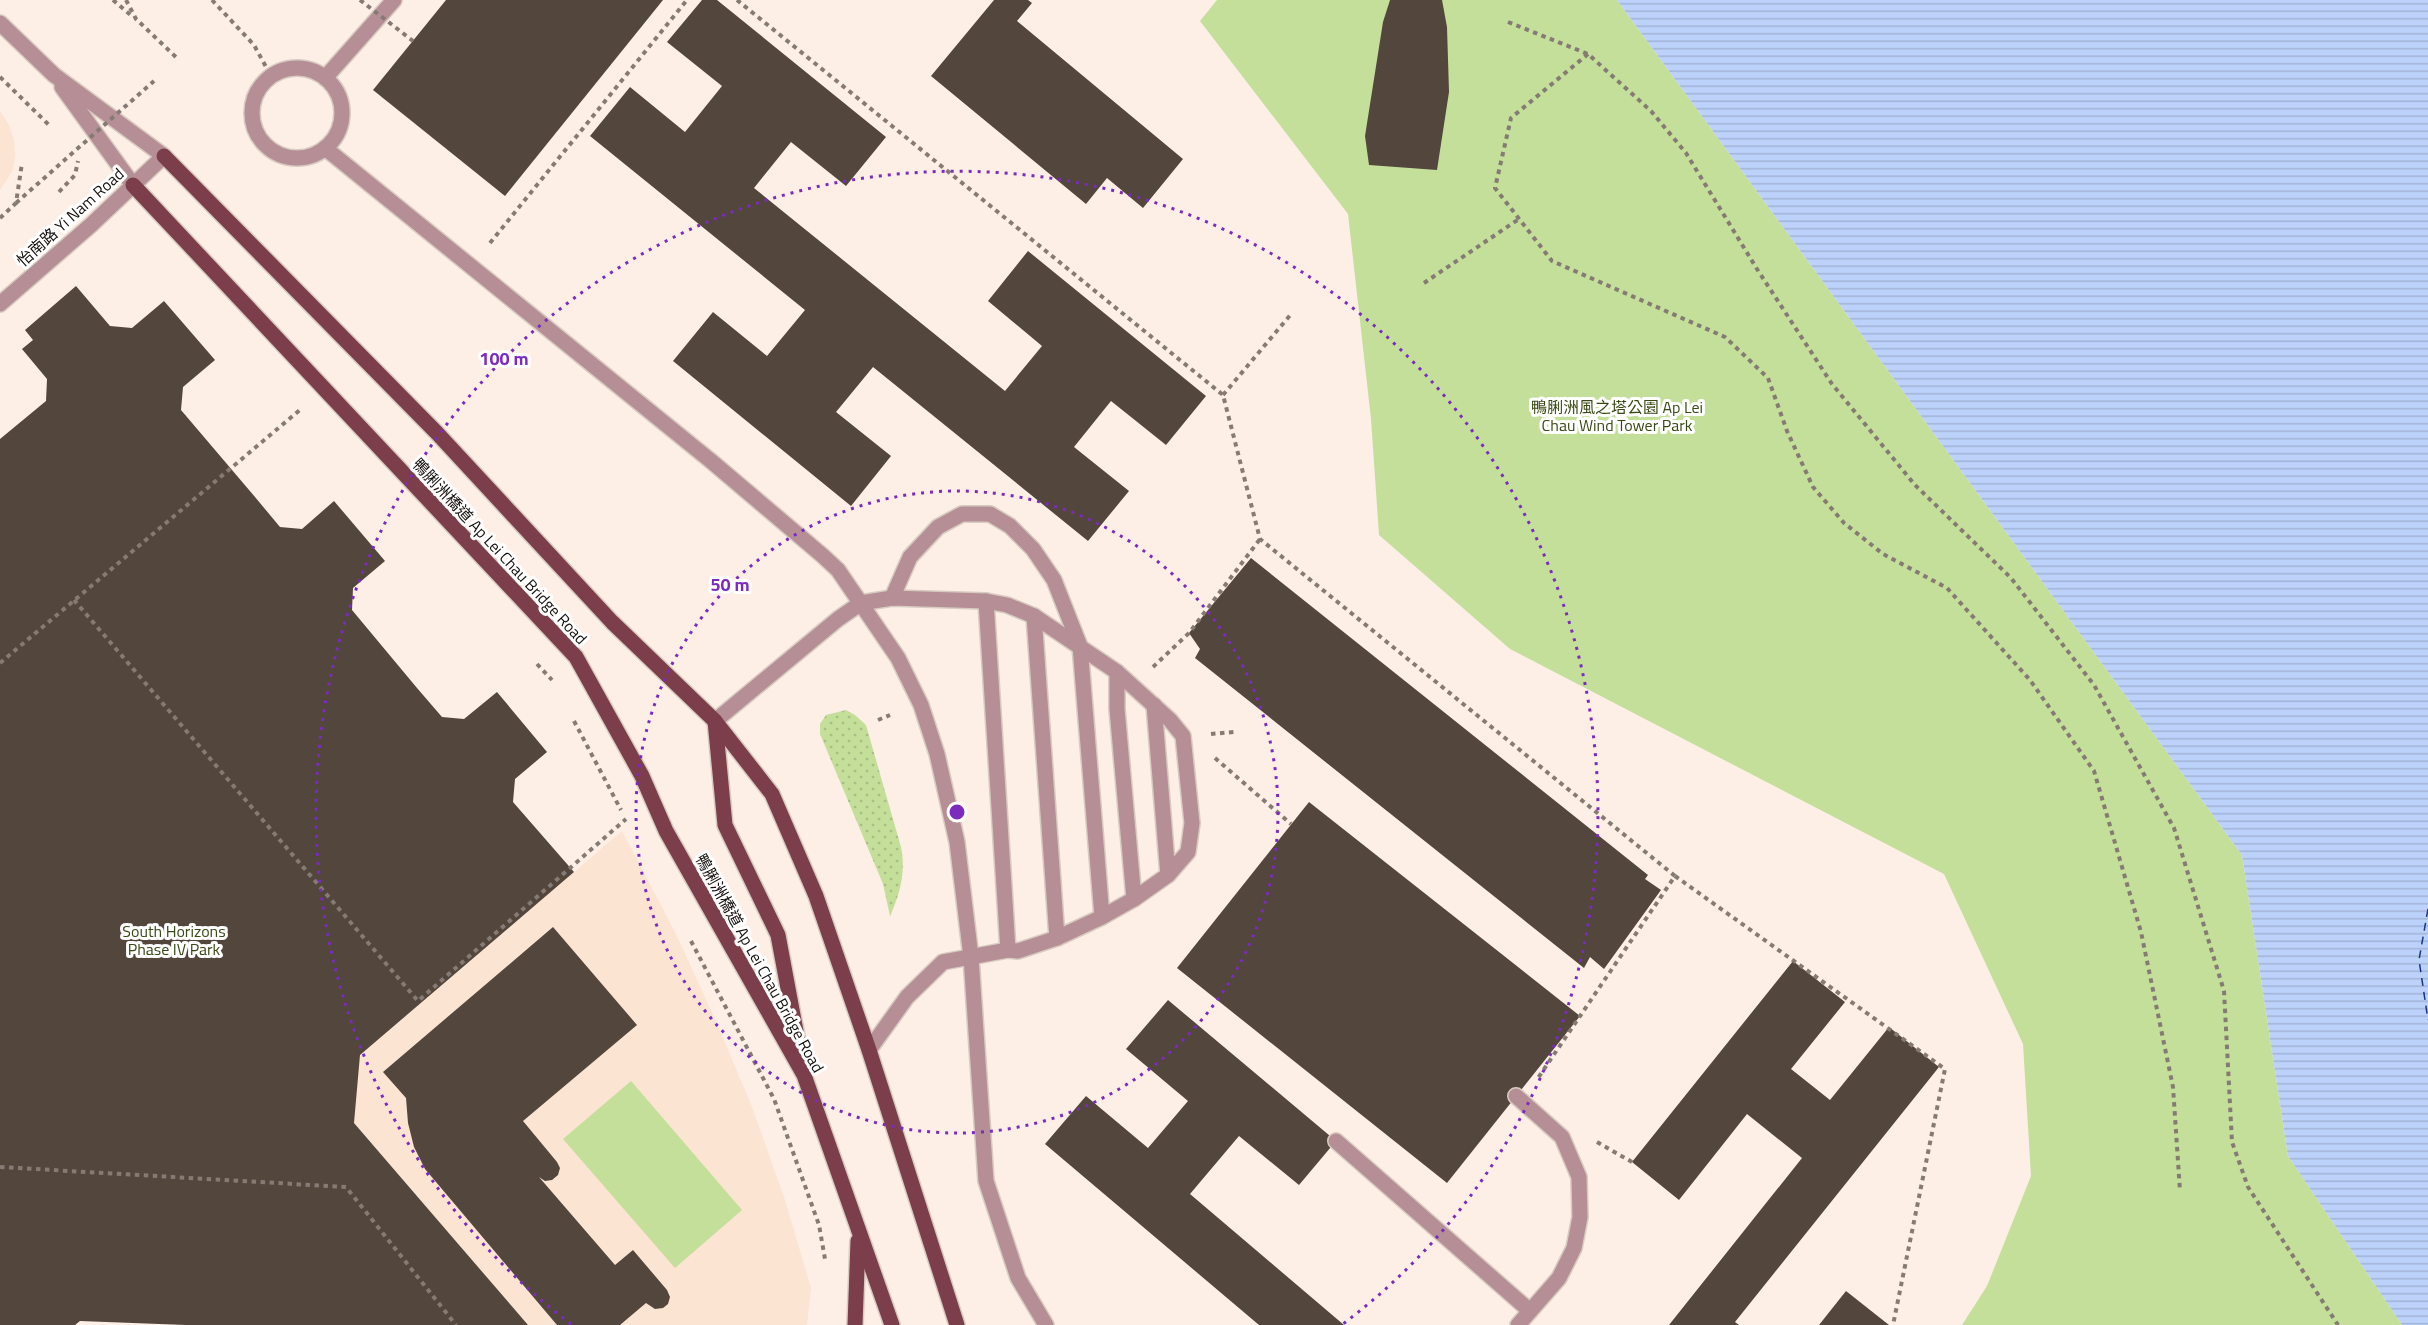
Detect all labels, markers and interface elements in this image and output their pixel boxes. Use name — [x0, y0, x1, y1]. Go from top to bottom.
street label: 怡南路 Yi Nam Road — [11, 162, 129, 272]
text: 100 m — [479, 345, 529, 372]
park label: 鴨脷洲風之塔公園 Ap Lei Chau Wind Tower Park — [1531, 395, 1703, 437]
street label: 鴨脷洲橋道 Ap Lei Chau Bridge Road — [407, 453, 593, 649]
text: 50 m — [710, 571, 750, 598]
centre of rings — [947, 802, 967, 822]
street label: 鴨脷洲橋道 Ap Lei Chau Bridge Road — [690, 849, 830, 1077]
park label: South Horizons Phase IV Park — [122, 919, 226, 961]

